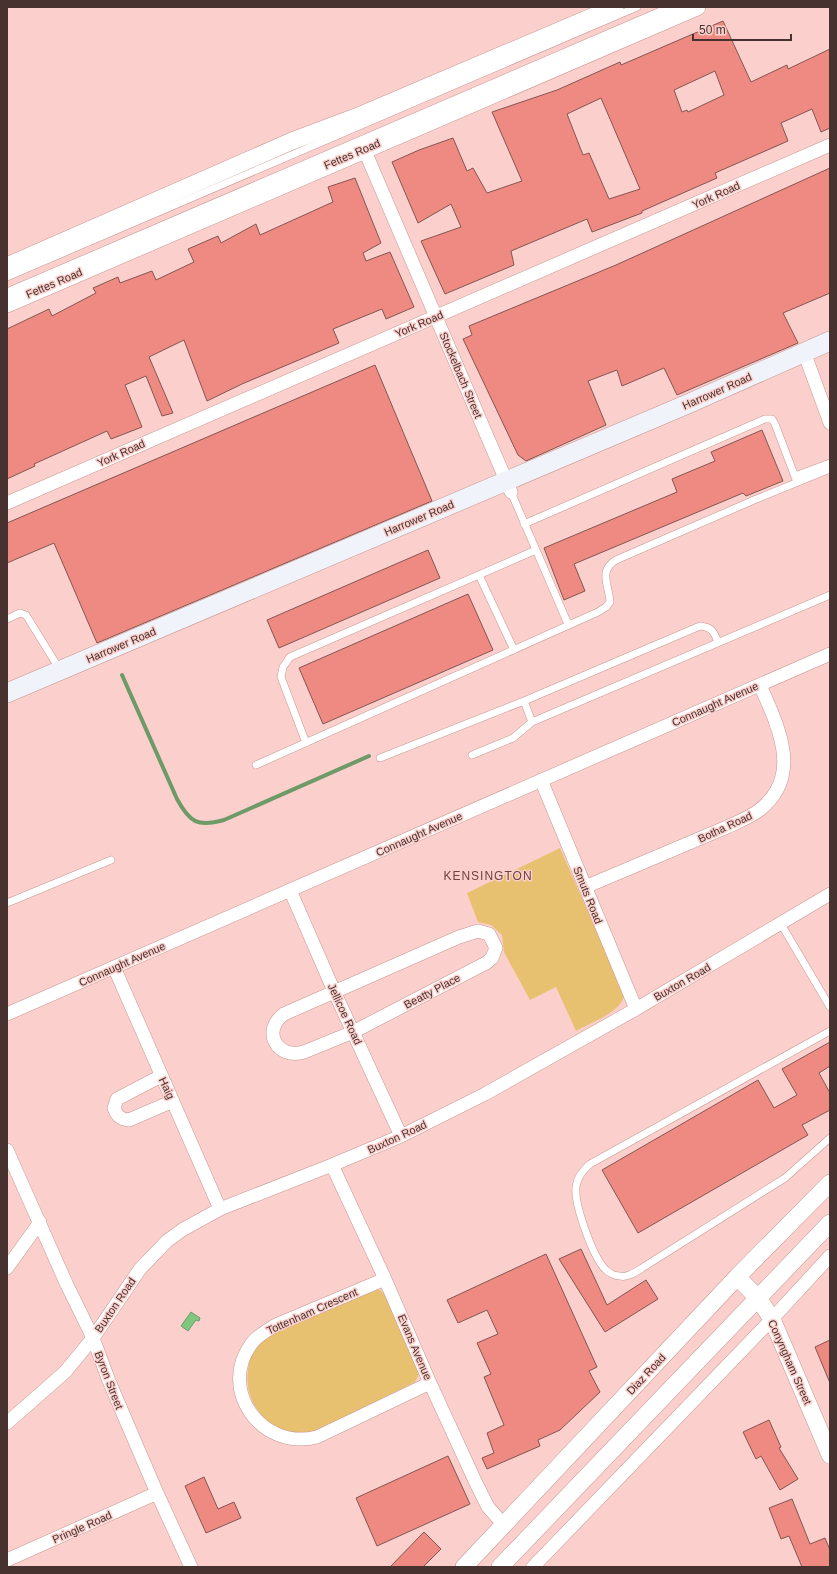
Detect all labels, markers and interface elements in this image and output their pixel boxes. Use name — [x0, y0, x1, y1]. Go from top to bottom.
scale bar — [693, 16, 791, 42]
text: 50 m — [699, 23, 726, 37]
street label: Fettes Road — [322, 137, 382, 171]
street label: York Road — [690, 179, 742, 211]
street label: Fettes Road — [24, 266, 84, 300]
street label: York Road — [393, 309, 445, 339]
street label: Stockelbach Street — [437, 330, 485, 420]
street label: Harrower Road — [680, 370, 754, 412]
street label: York Road — [95, 437, 147, 469]
street label: Harrower Road — [382, 498, 456, 538]
street label: Harrower Road — [84, 625, 158, 665]
street label: Connaught Avenue — [670, 680, 760, 728]
street label: Botha Road — [696, 809, 754, 845]
street label: Connaught Avenue — [374, 810, 464, 858]
street label: Smuts Road — [571, 865, 605, 925]
district label: KENSINGTON — [443, 869, 533, 883]
street label: Connaught Avenue — [77, 940, 167, 988]
street label: Buxton Road — [651, 961, 713, 1003]
street label: Beatty Place — [402, 971, 462, 1011]
street label: Jellicoe Road — [326, 982, 364, 1046]
street label: Haig — [157, 1075, 177, 1101]
street label: Buxton Road — [366, 1118, 428, 1156]
street label: Buxton Road — [92, 1275, 138, 1335]
street label: Tottenham Crescent — [265, 1285, 359, 1337]
street label: Evans Avenue — [396, 1312, 434, 1382]
street label: Conyngham Street — [766, 1318, 814, 1406]
street label: Byron Street — [92, 1349, 126, 1411]
street label: Diaz Road — [624, 1351, 668, 1397]
street label: Pringle Road — [51, 1509, 113, 1545]

